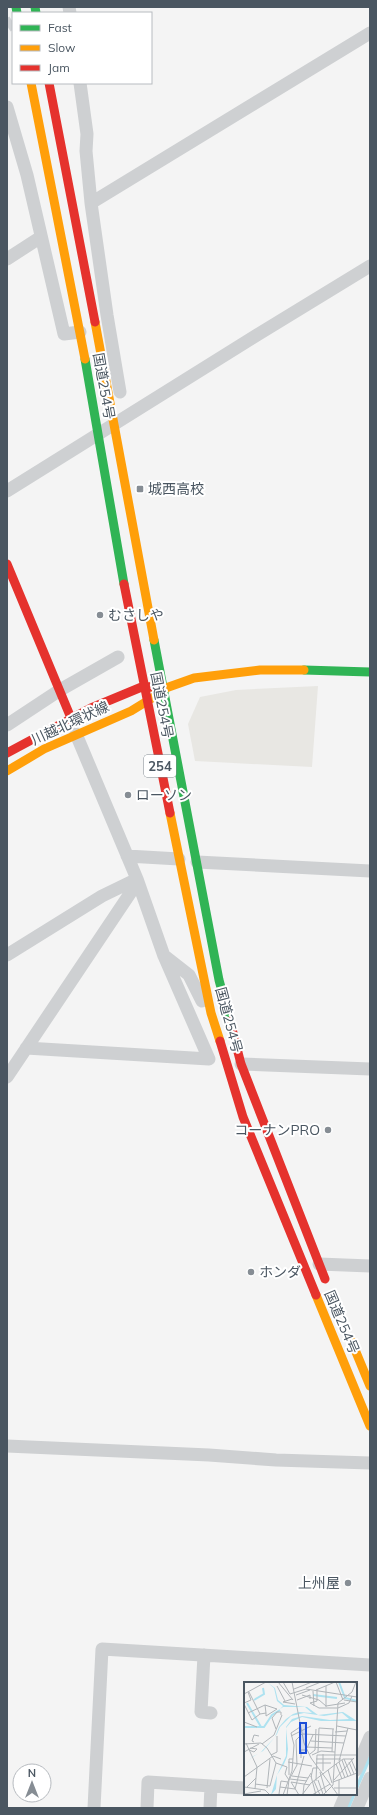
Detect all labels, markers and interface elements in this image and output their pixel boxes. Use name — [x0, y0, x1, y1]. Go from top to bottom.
legend — [12, 12, 152, 84]
text: Fast — [48, 20, 72, 35]
text: Slow — [48, 40, 76, 55]
text: Jam — [48, 60, 70, 75]
street label: 国道254号 — [89, 351, 119, 421]
place label: 城西高校 — [148, 480, 204, 498]
marker: 城西高校 — [135, 484, 145, 494]
place label: むさしや — [108, 606, 164, 624]
marker: むさしや — [95, 610, 105, 620]
street label: 国道254号 — [147, 670, 177, 740]
street label: 川越北環状線 — [28, 697, 112, 749]
road number: 254 — [144, 755, 176, 777]
place label: ローソン — [136, 786, 192, 804]
marker: ローソン — [123, 790, 133, 800]
street label: 国道254号 — [212, 985, 246, 1055]
place label: コーナンPRO — [234, 1121, 320, 1139]
marker: コーナンPRO — [323, 1125, 333, 1135]
place label: ホンダ — [259, 1263, 301, 1281]
marker: ホンダ — [246, 1267, 256, 1277]
street label: 国道254号 — [321, 1288, 363, 1356]
place label: 上州屋 — [298, 1574, 340, 1592]
marker: 上州屋 — [343, 1578, 353, 1588]
inset map — [244, 1682, 357, 1795]
north arrow — [12, 1763, 52, 1803]
text: N — [28, 1766, 36, 1780]

